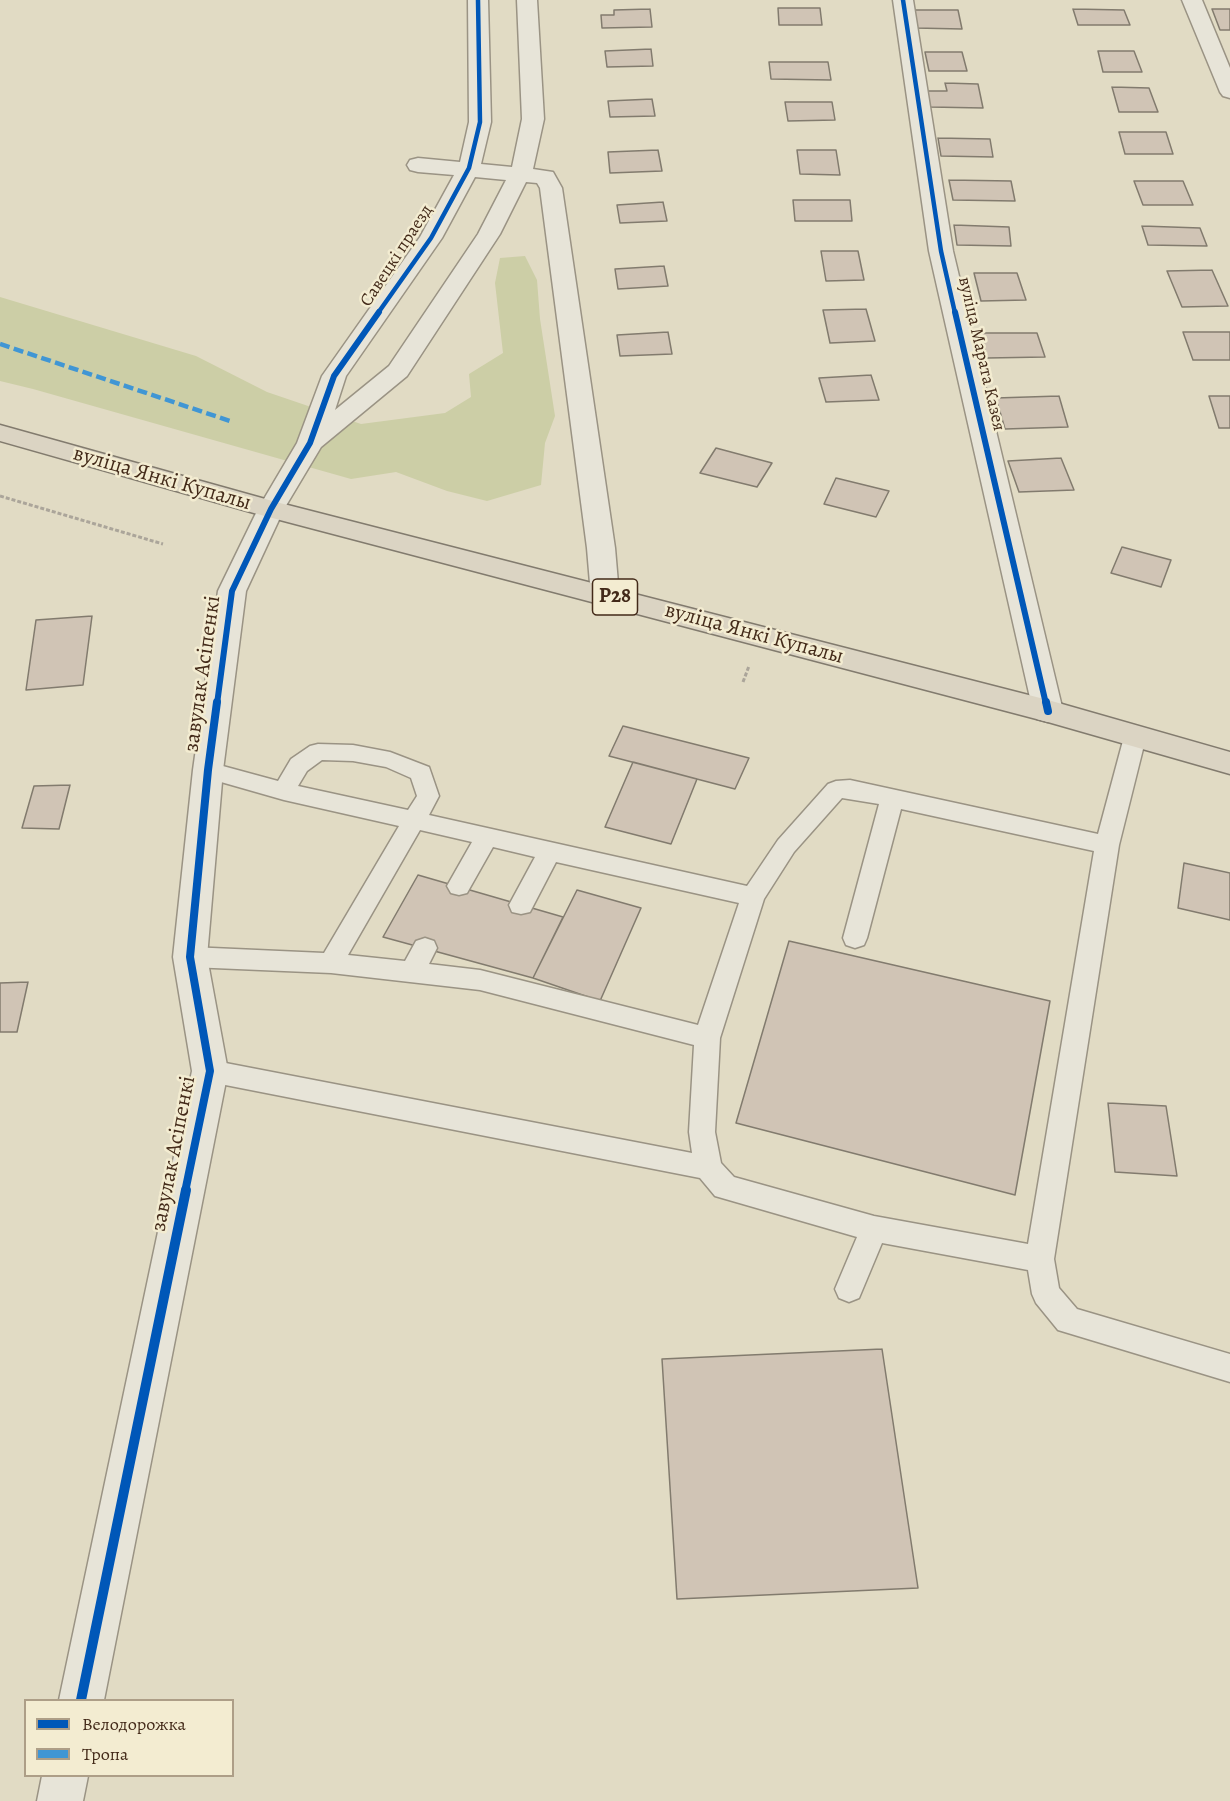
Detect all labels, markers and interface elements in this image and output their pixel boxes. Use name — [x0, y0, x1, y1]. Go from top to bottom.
street label: Савецкі праезд — [356, 201, 438, 311]
street label: вуліца Марата Казея — [953, 275, 1009, 433]
street label: вуліца Янкі Купалы — [70, 441, 254, 517]
road number: Р28 — [592, 579, 638, 615]
street label: завулак Асіпенкі — [179, 594, 227, 754]
street label: вуліца Янкі Купалы — [662, 597, 846, 671]
street label: завулак Асіпенкі — [146, 1074, 202, 1234]
legend — [24, 1699, 234, 1777]
text: Велодорожка — [82, 1712, 186, 1736]
text: Тропа — [82, 1742, 128, 1766]

